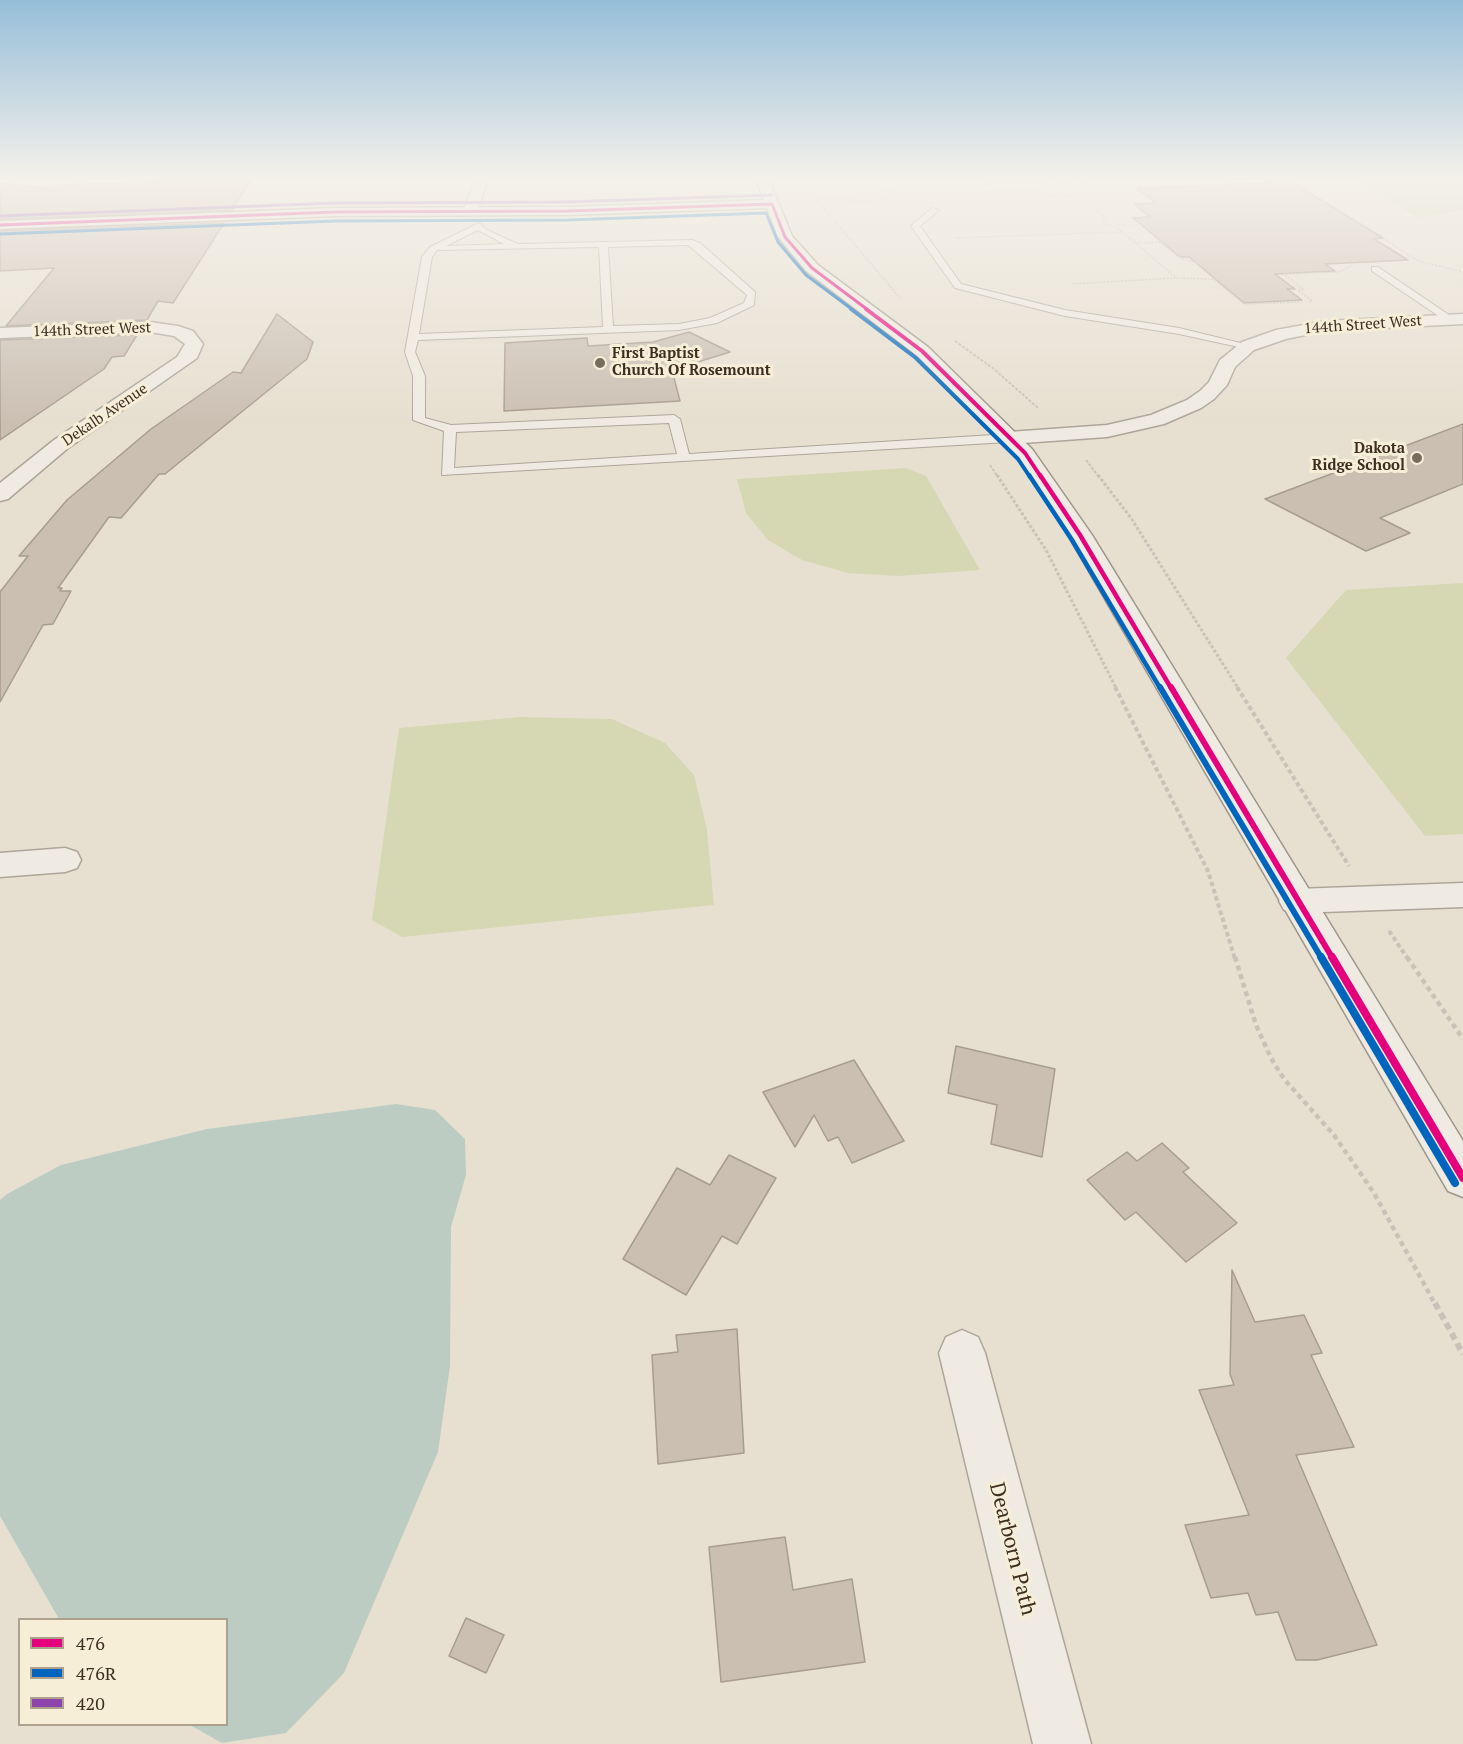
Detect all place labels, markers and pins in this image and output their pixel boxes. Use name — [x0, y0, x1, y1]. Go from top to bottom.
place label: First Baptist Church Of Rosemount — [612, 345, 771, 380]
marker: First Baptist Church Of Rosemount — [593, 356, 607, 370]
place label: Dakota Ridge School — [1312, 440, 1405, 475]
marker: Dakota Ridge School — [1410, 451, 1424, 465]

